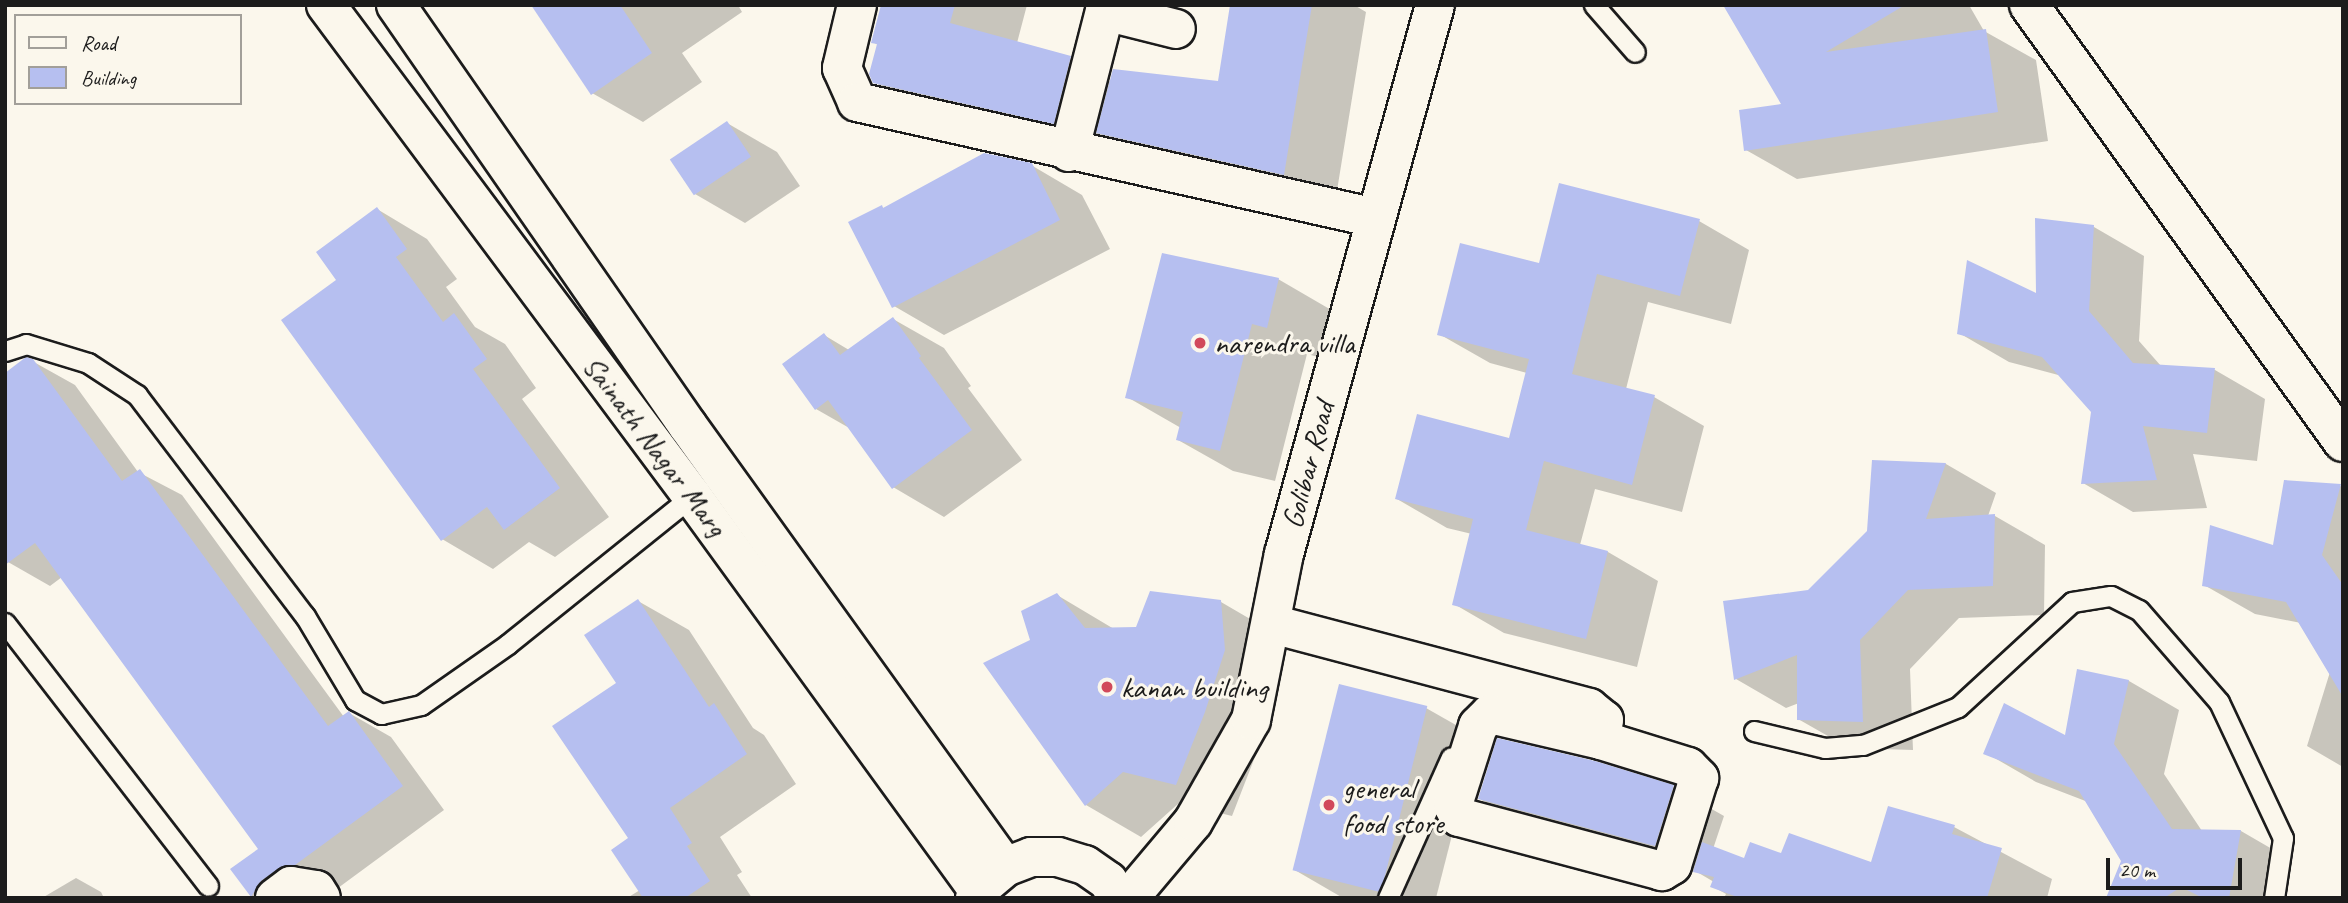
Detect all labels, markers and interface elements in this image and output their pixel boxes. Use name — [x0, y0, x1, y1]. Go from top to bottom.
legend — [14, 14, 242, 105]
text: Road — [81, 30, 116, 56]
text: Building — [81, 65, 136, 91]
place label: narendra villa — [1214, 325, 1355, 361]
marker: narendra villa — [1192, 335, 1208, 351]
street label: Sainath Nagar Marg — [575, 348, 735, 544]
street label: Golibar Road — [1274, 398, 1342, 532]
place label: kanan building — [1121, 669, 1267, 705]
marker: kanan building — [1099, 679, 1115, 695]
place label: general food store — [1343, 770, 1443, 840]
marker: general food store — [1321, 797, 1337, 813]
scale bar — [2110, 844, 2246, 888]
text: 20 m — [2119, 857, 2155, 883]

